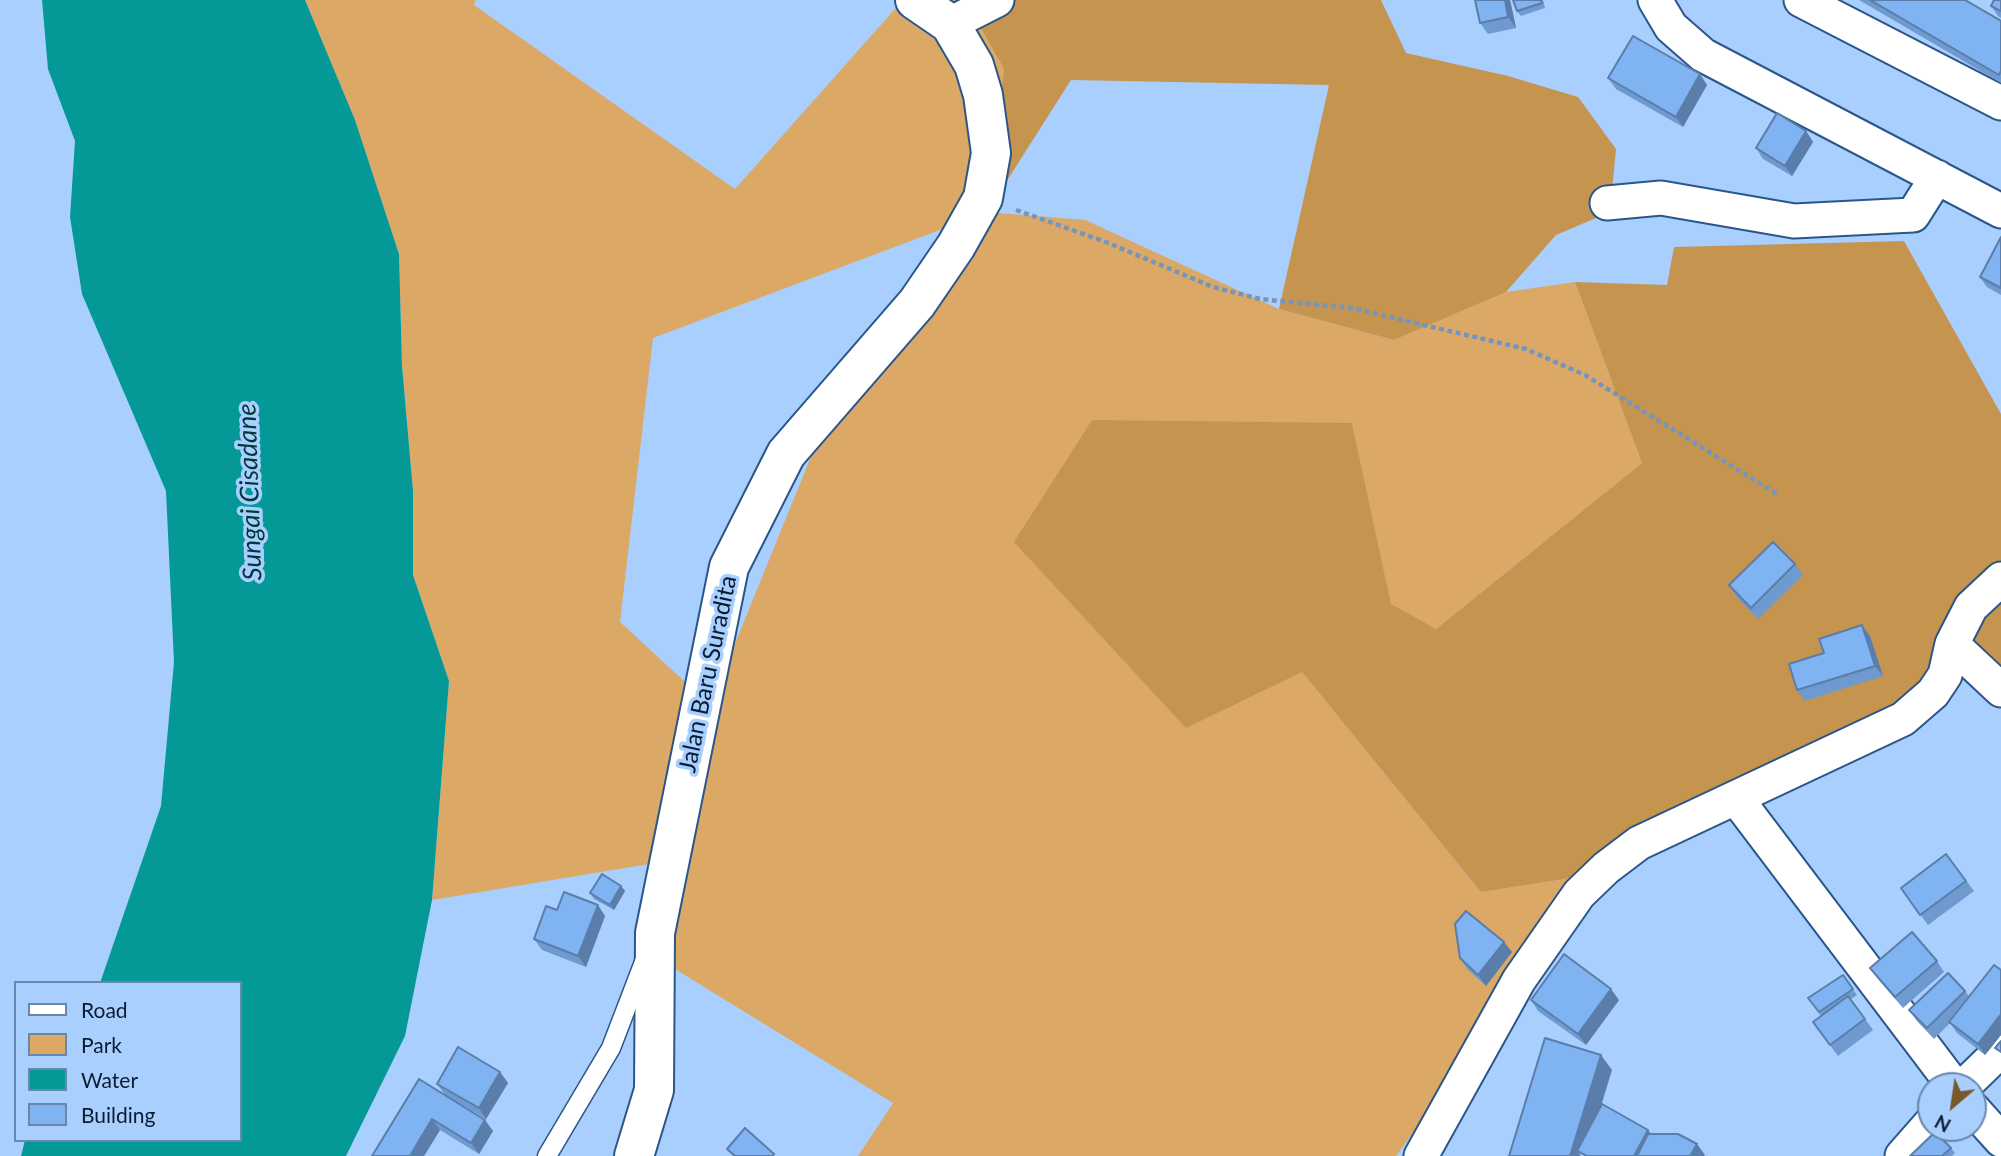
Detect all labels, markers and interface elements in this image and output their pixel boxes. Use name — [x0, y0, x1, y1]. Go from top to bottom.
water label: Sungai Cisadane — [231, 403, 269, 581]
street label: Jalan Baru Suradita — [673, 573, 743, 775]
legend — [14, 981, 242, 1142]
text: Road — [81, 997, 128, 1022]
text: Park — [81, 1032, 122, 1057]
text: Water — [81, 1067, 138, 1092]
north arrow — [1917, 1072, 1987, 1142]
text: Building — [81, 1102, 156, 1127]
text: N — [1931, 1110, 1955, 1138]

